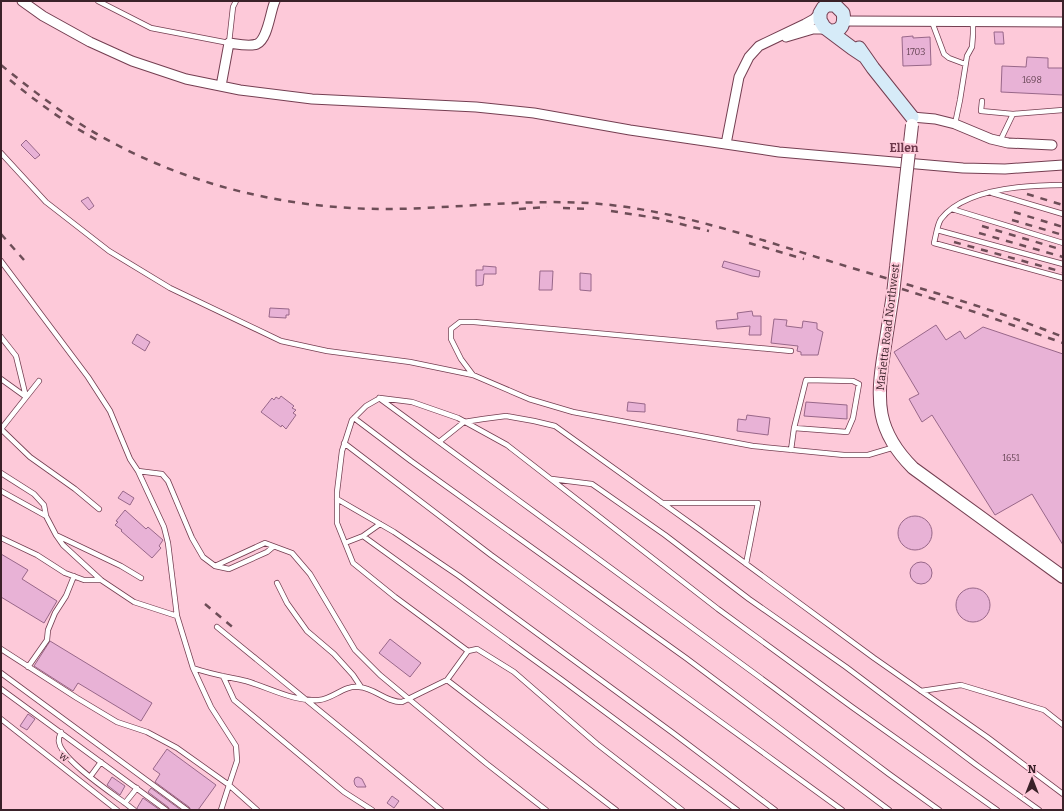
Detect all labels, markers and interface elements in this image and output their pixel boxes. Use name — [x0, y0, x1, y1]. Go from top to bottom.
house number: 1703 — [907, 47, 925, 57]
house number: 1698 — [1022, 75, 1042, 85]
district label: Ellen — [889, 141, 919, 155]
street label: Marietta Road Northwest — [874, 263, 902, 391]
house number: 1651 — [1002, 453, 1020, 463]
street label: w — [56, 749, 72, 765]
north arrow — [1012, 759, 1052, 799]
text: N — [1028, 763, 1037, 776]

